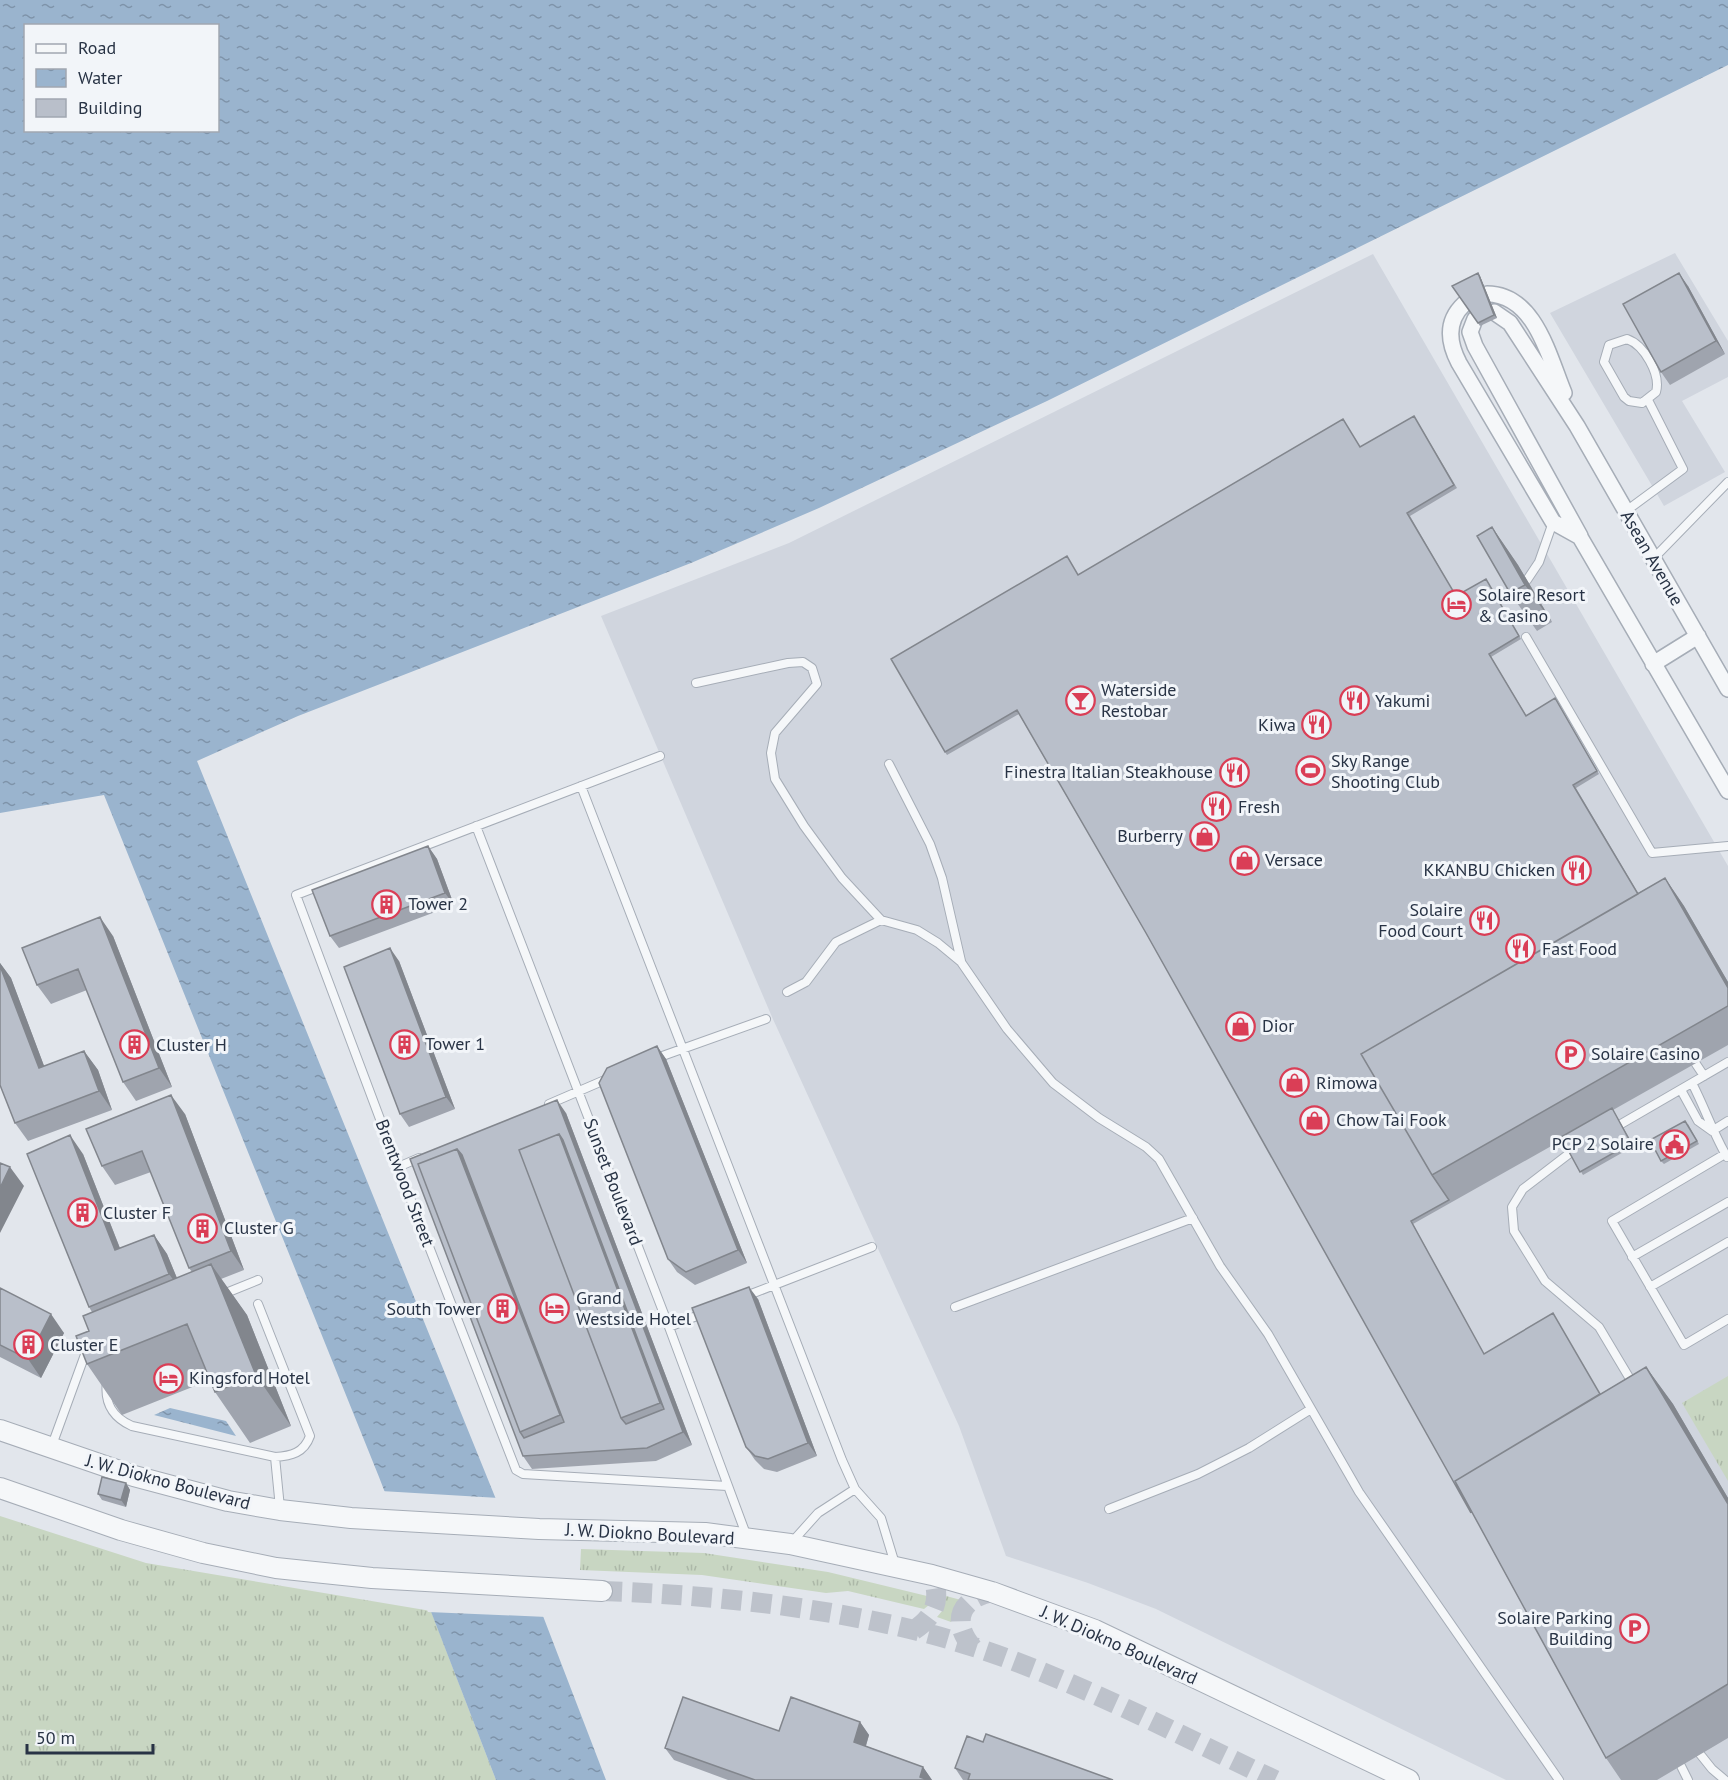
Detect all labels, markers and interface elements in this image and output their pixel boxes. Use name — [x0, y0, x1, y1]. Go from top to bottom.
legend — [24, 24, 219, 132]
text: Road — [78, 36, 116, 59]
text: Water — [78, 66, 122, 89]
text: Building — [78, 96, 142, 119]
street label: Asean Avenue — [1616, 506, 1689, 610]
place label: Solaire Resort & Casino — [1478, 583, 1585, 627]
hotel icon: Solaire Resort & Casino — [1441, 589, 1473, 621]
place label: Waterside Restobar — [1101, 678, 1177, 722]
bar icon: Waterside Restobar — [1064, 684, 1096, 716]
restaurant icon: Yakumi — [1338, 685, 1370, 717]
place label: Yakumi — [1375, 689, 1430, 712]
restaurant icon: Kiwa — [1301, 709, 1333, 741]
place label: Kiwa — [1258, 713, 1296, 736]
place label: Sky Range Shooting Club — [1331, 749, 1440, 793]
sports icon: Sky Range Shooting Club — [1294, 755, 1326, 787]
restaurant icon: Finestra Italian Steakhouse — [1218, 756, 1250, 788]
place label: Finestra Italian Steakhouse — [1004, 760, 1213, 783]
restaurant icon: Fresh — [1201, 791, 1233, 823]
place label: Fresh — [1238, 795, 1280, 818]
shop icon: Burberry — [1188, 820, 1220, 852]
place label: Burberry — [1117, 824, 1184, 847]
shop icon: Versace — [1228, 844, 1260, 876]
place label: Versace — [1264, 848, 1323, 871]
restaurant icon: KKANBU Chicken — [1560, 854, 1592, 886]
place label: KKANBU Chicken — [1423, 858, 1555, 881]
building icon: Tower 2 — [371, 888, 403, 920]
place label: Tower 2 — [408, 892, 468, 915]
place label: Solaire Food Court — [1378, 898, 1463, 942]
restaurant icon: Solaire Food Court — [1468, 904, 1500, 936]
restaurant icon: Fast Food — [1505, 933, 1537, 965]
place label: Fast Food — [1542, 937, 1617, 960]
shop icon: Dior — [1225, 1010, 1257, 1042]
place label: Dior — [1262, 1014, 1294, 1037]
building icon: Tower 1 — [388, 1028, 420, 1060]
building icon: Cluster H — [119, 1029, 151, 1061]
place label: Tower 1 — [425, 1032, 485, 1055]
place label: Cluster H — [156, 1033, 227, 1056]
parking icon: Solaire Casino — [1554, 1038, 1586, 1070]
place label: Solaire Casino — [1591, 1042, 1700, 1065]
shop icon: Rimowa — [1279, 1067, 1311, 1099]
place label: Rimowa — [1316, 1071, 1378, 1094]
shop icon: Chow Tai Fook — [1299, 1104, 1331, 1136]
place label: Chow Tai Fook — [1336, 1108, 1447, 1131]
street label: Sunset Boulevard — [579, 1115, 648, 1248]
street label: Brentwood Street — [371, 1116, 440, 1250]
public building icon: PCP 2 Solaire — [1659, 1128, 1691, 1160]
place label: PCP 2 Solaire — [1552, 1132, 1654, 1155]
building icon: Cluster F — [66, 1197, 98, 1229]
place label: Cluster F — [103, 1201, 171, 1224]
building icon: Cluster G — [187, 1212, 219, 1244]
place label: Cluster G — [224, 1216, 294, 1239]
place label: Grand Westside Hotel — [576, 1286, 692, 1330]
hotel icon: Grand Westside Hotel — [539, 1292, 571, 1324]
building icon: South Tower — [486, 1293, 518, 1325]
place label: South Tower — [386, 1297, 481, 1320]
building icon: Cluster E — [13, 1329, 45, 1361]
place label: Cluster E — [50, 1333, 118, 1356]
hotel icon: Kingsford Hotel — [152, 1362, 184, 1394]
place label: Kingsford Hotel — [189, 1366, 310, 1389]
street label: J. W. Diokno Boulevard — [82, 1448, 253, 1515]
street label: J. W. Diokno Boulevard — [564, 1518, 735, 1549]
street label: J. W. Diokno Boulevard — [1036, 1599, 1201, 1690]
place label: Solaire Parking Building — [1497, 1606, 1613, 1650]
parking icon: Solaire Parking Building — [1618, 1612, 1650, 1644]
scale bar — [27, 1717, 153, 1755]
text: 50 m — [36, 1726, 75, 1749]

